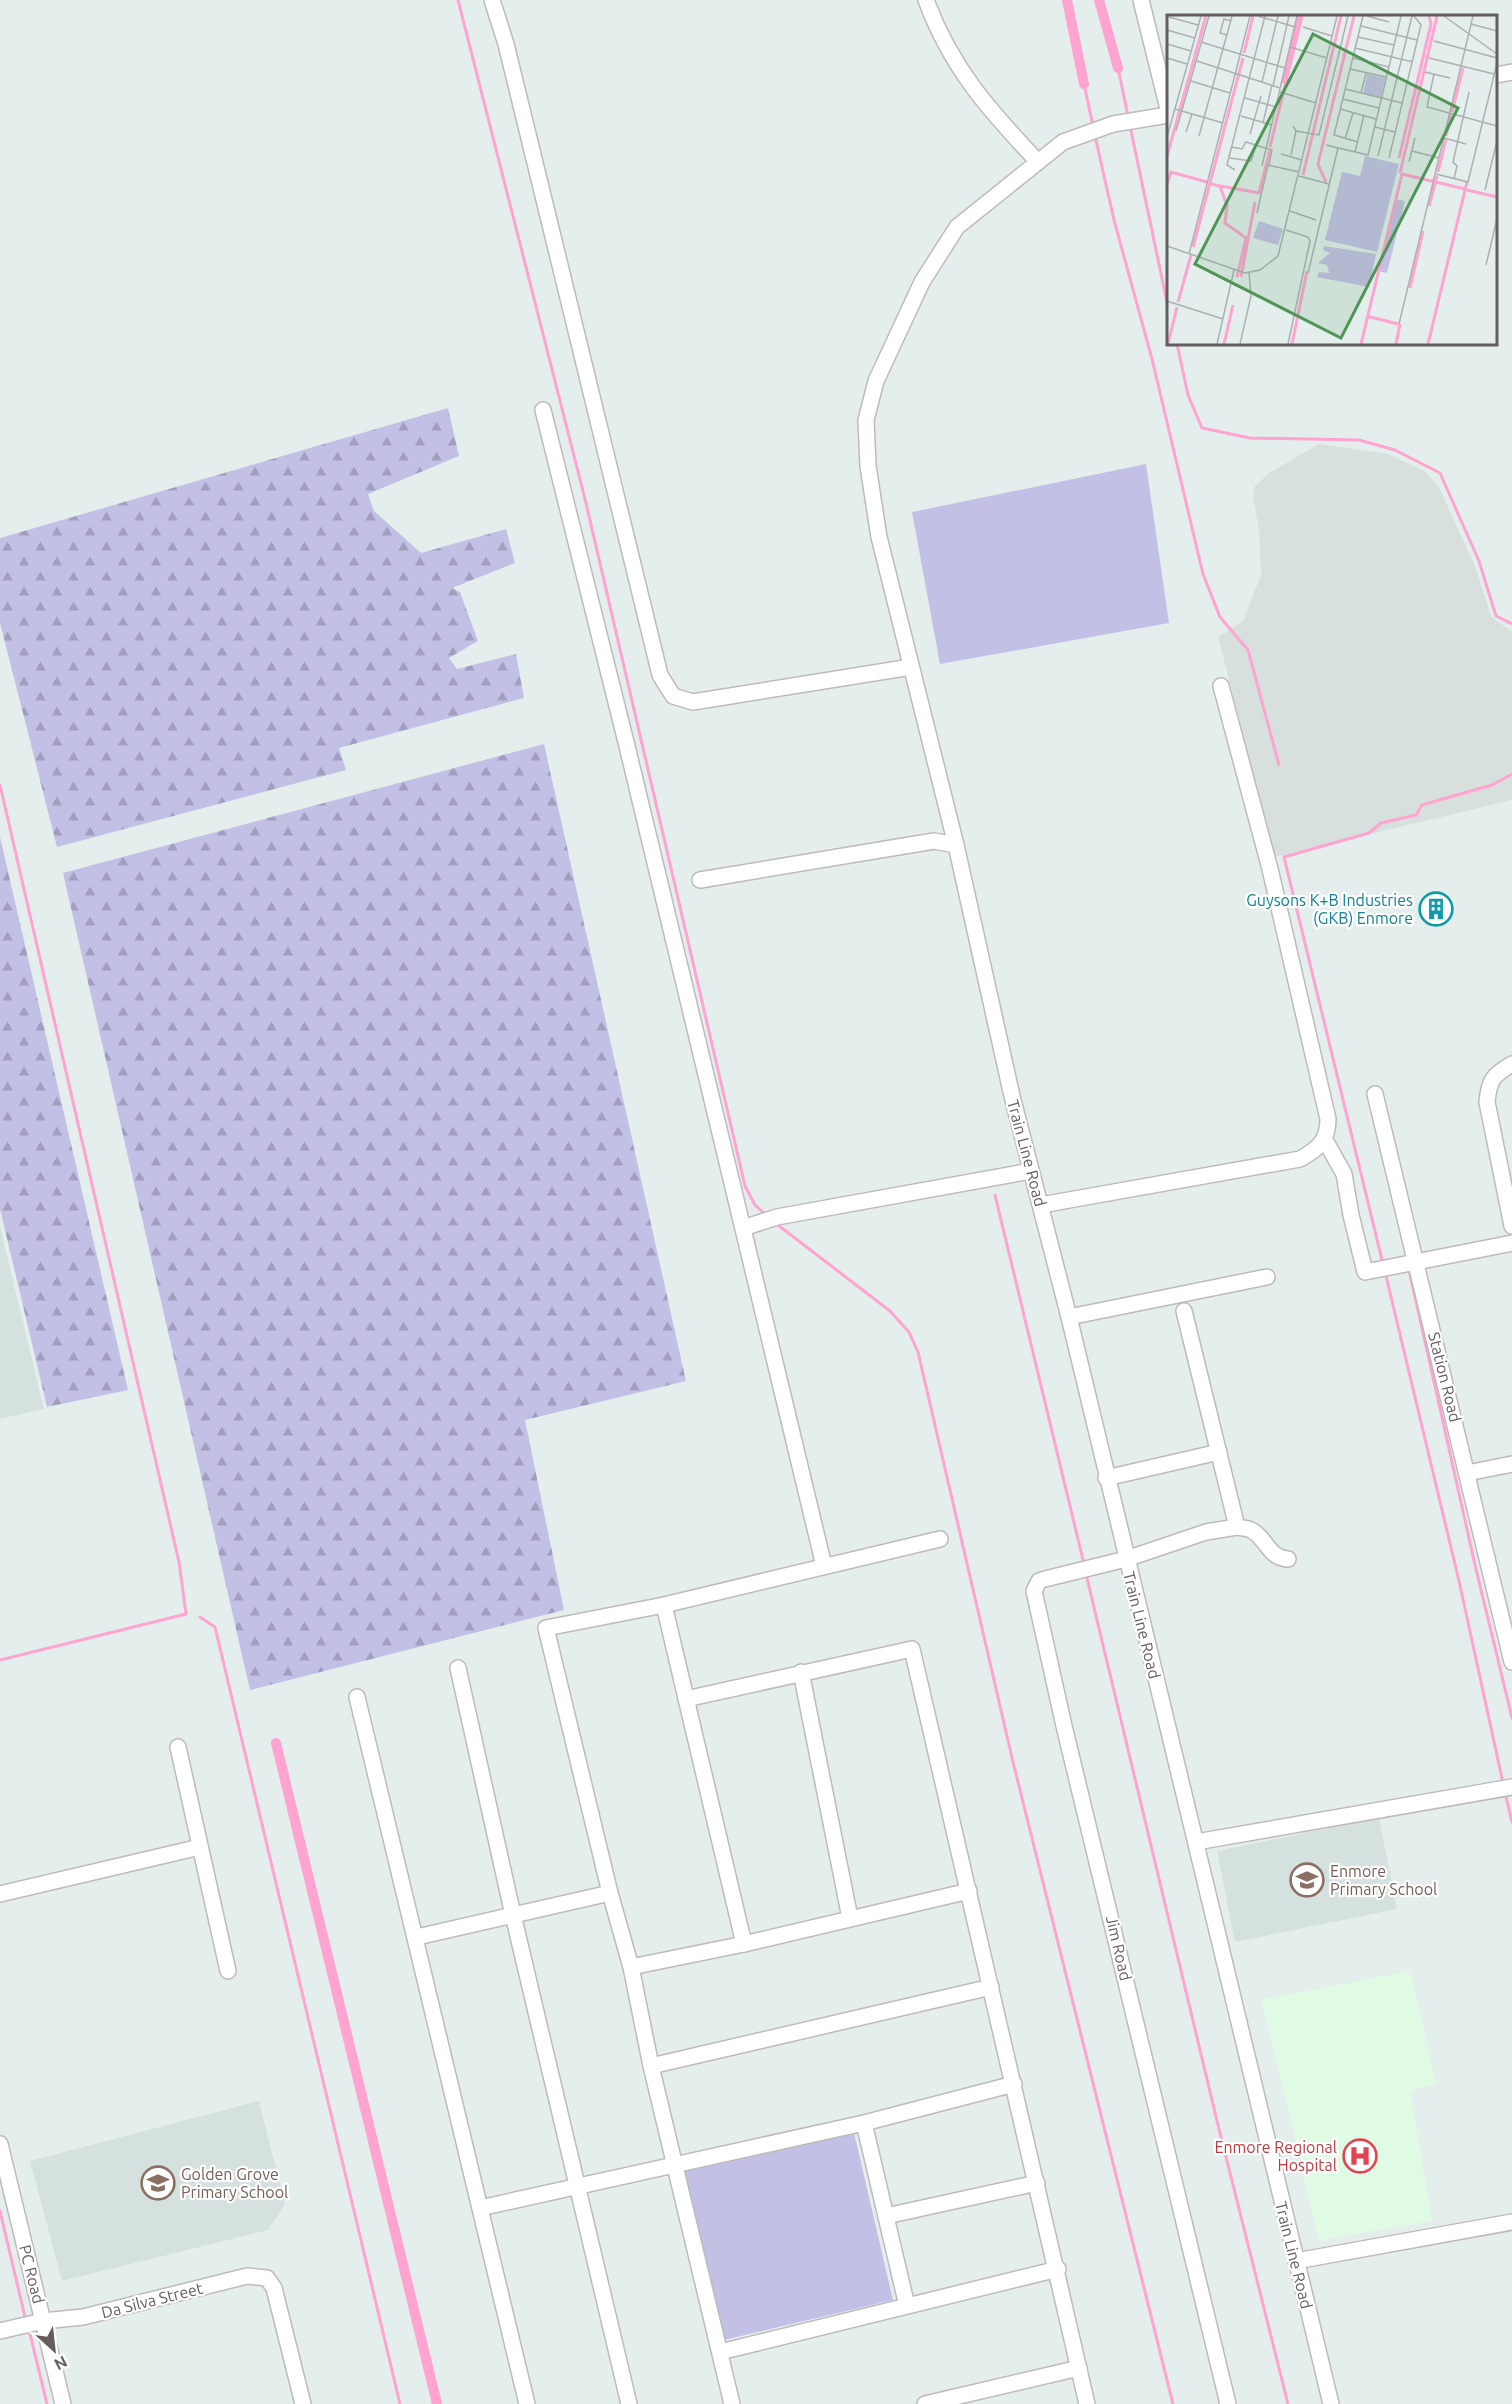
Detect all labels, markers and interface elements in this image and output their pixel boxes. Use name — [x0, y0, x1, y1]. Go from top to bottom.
inset map — [1167, 15, 1497, 345]
place label: Guysons K+B Industries (GKB) Enmore — [1246, 891, 1413, 928]
building icon: Guysons K+B Industries (GKB) Enmore — [1418, 891, 1454, 927]
street label: Train Line Road — [1004, 1098, 1050, 1208]
street label: Station Road — [1425, 1330, 1465, 1424]
street label: Train Line Road — [1120, 1570, 1164, 1680]
school or university icon: Enmore Primary School — [1289, 1862, 1325, 1898]
place label: Enmore Primary School — [1330, 1862, 1437, 1898]
street label: Jim Road — [1103, 1914, 1135, 1982]
place label: Enmore Regional Hospital — [1214, 2138, 1337, 2174]
hospital icon: Enmore Regional Hospital — [1342, 2138, 1378, 2174]
school or university icon: Golden Grove Primary School — [140, 2165, 176, 2201]
place label: Golden Grove Primary School — [181, 2165, 288, 2201]
street label: Train Line Road — [1272, 2200, 1316, 2310]
street label: PC Road — [16, 2243, 48, 2305]
street label: Da Silva Street — [99, 2279, 205, 2321]
north arrow — [24, 2320, 84, 2380]
text: N — [51, 2353, 70, 2374]

